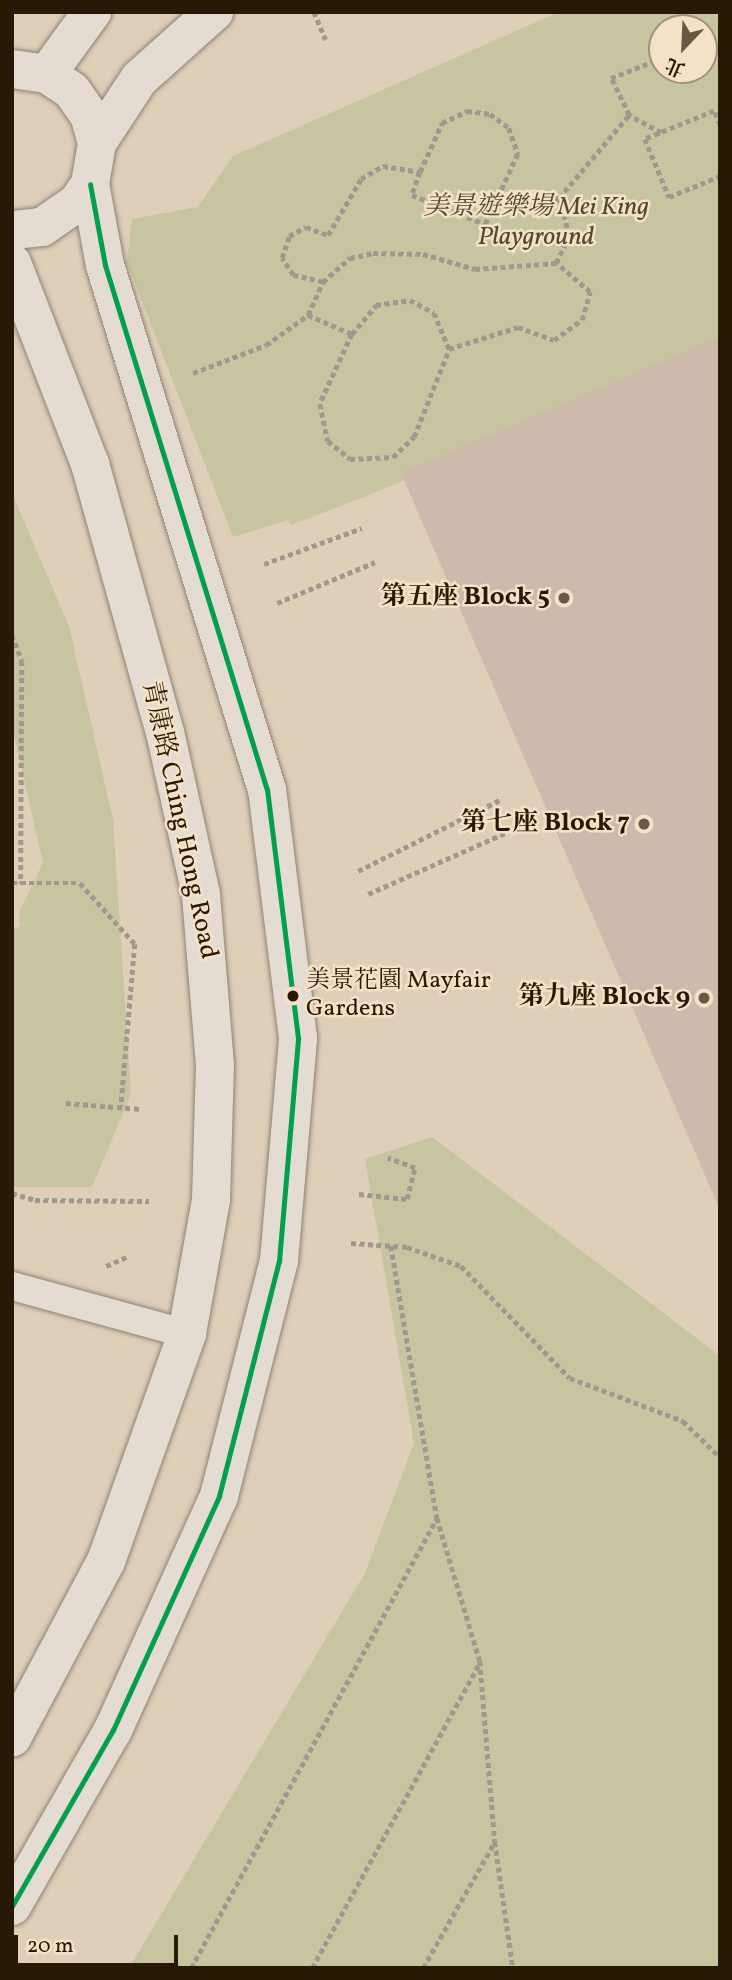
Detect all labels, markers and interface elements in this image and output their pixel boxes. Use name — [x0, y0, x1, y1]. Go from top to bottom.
north arrow — [648, 14, 718, 84]
text: 北 — [662, 51, 689, 82]
park label: 美景遊樂場 Mei King Playground — [423, 192, 649, 254]
place label: 第五座 Block 5 — [380, 582, 550, 614]
marker: 第五座 Block 5 — [556, 590, 572, 606]
street label: 青康路 Ching Hong Road — [134, 678, 224, 962]
place label: 第七座 Block 7 — [460, 808, 630, 840]
marker: 第七座 Block 7 — [636, 816, 652, 832]
place label: 美景花園 Mayfair Gardens — [306, 968, 491, 1024]
place label: 第九座 Block 9 — [519, 982, 690, 1014]
marker: 美景花園 Mayfair Gardens — [286, 989, 300, 1003]
marker: 第九座 Block 9 — [696, 990, 712, 1006]
scale bar — [18, 1920, 182, 1964]
text: 20 m — [27, 1932, 73, 1961]

